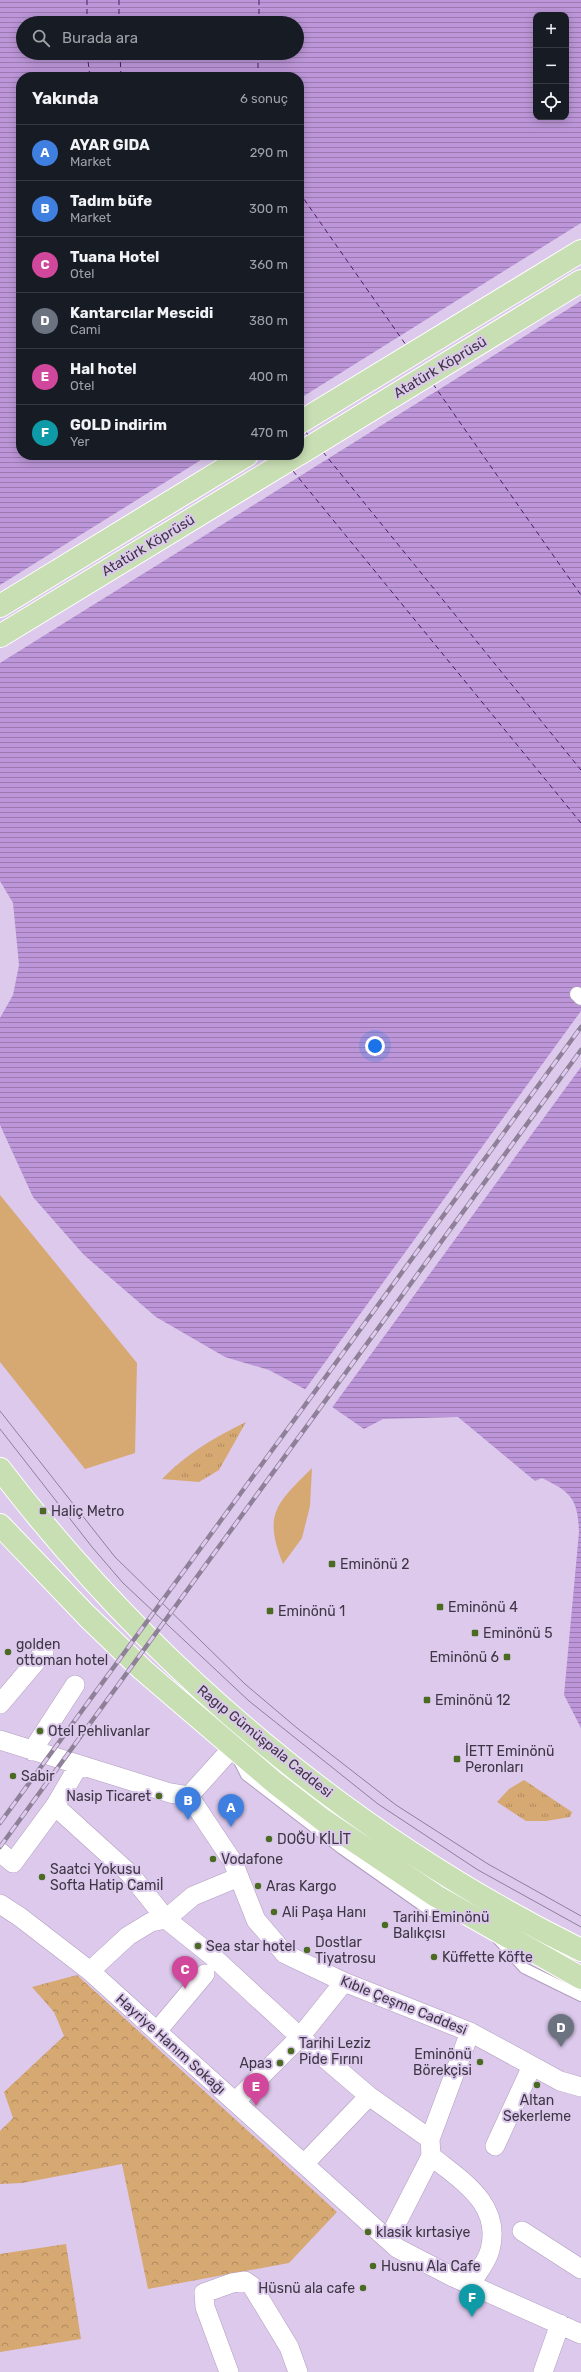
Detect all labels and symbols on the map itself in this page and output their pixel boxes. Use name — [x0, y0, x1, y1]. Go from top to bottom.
street label: Atatürk Köprüsü — [391, 333, 490, 402]
street label: Atatürk Köprüsü — [99, 511, 198, 580]
your location — [365, 1036, 385, 1056]
place label: Haliç Metro — [51, 1503, 124, 1520]
marker: Haliç Metro — [38, 1506, 48, 1516]
place label: Eminönü 2 — [340, 1556, 409, 1573]
marker: Eminönü 2 — [327, 1559, 337, 1569]
place label: Eminönü 4 — [448, 1599, 518, 1616]
marker: Eminönü 4 — [435, 1602, 445, 1612]
place label: Eminönü 1 — [278, 1603, 345, 1620]
marker: Eminönü 1 — [265, 1606, 275, 1616]
place label: Eminönü 5 — [483, 1625, 553, 1642]
marker: Eminönü 5 — [470, 1628, 480, 1638]
place label: golden ottoman hotel — [16, 1636, 108, 1669]
marker: golden ottoman hotel — [3, 1647, 13, 1657]
place label: Eminönü 6 — [429, 1649, 499, 1666]
marker: Eminönü 6 — [502, 1652, 512, 1662]
street label: Ragıp Gümüşpala Caddesi — [194, 1682, 336, 1801]
place label: Eminönü 12 — [435, 1692, 510, 1709]
marker: Eminönü 12 — [422, 1695, 432, 1705]
place label: Otel Pehlivanlar — [48, 1723, 150, 1740]
marker: Otel Pehlivanlar — [35, 1726, 45, 1736]
place label: İETT Eminönü Peronları — [465, 1743, 554, 1776]
marker: İETT Eminönü Peronları — [452, 1754, 462, 1764]
place label: Sabir — [21, 1768, 55, 1785]
marker: Sabir — [8, 1771, 18, 1781]
pin: B — [175, 1787, 201, 1820]
place label: Nasip Ticaret — [66, 1788, 152, 1805]
marker: Nasip Ticaret — [154, 1791, 164, 1801]
pin: A — [218, 1794, 244, 1827]
place label: DOĞU KİLİT — [277, 1830, 351, 1848]
marker: DOĞU KİLİT — [264, 1834, 274, 1844]
place label: Vodafone — [221, 1851, 283, 1868]
marker: Vodafone — [208, 1854, 218, 1864]
place label: Saatci Yokusu Softa Hatip Camiİ — [50, 1861, 164, 1894]
marker: Saatci Yokusu Softa Hatip Camiİ — [37, 1872, 47, 1882]
place label: Aras Kargo — [266, 1878, 337, 1895]
marker: Aras Kargo — [253, 1881, 263, 1891]
place label: Ali Paşa Hanı — [282, 1904, 366, 1921]
marker: Ali Paşa Hanı — [269, 1907, 279, 1917]
place label: Tarihi Eminönü Balıkçısı — [393, 1909, 489, 1942]
marker: Tarihi Eminönü Balıkçısı — [380, 1920, 390, 1930]
place label: Dostlar Tiyatrosu — [315, 1934, 376, 1967]
place label: Sea star hotel — [206, 1938, 296, 1955]
marker: Sea star hotel — [193, 1941, 203, 1951]
marker: Dostlar Tiyatrosu — [302, 1945, 312, 1955]
place label: Küffette Köfte — [442, 1949, 533, 1966]
marker: Küffette Köfte — [429, 1952, 439, 1962]
pin: C — [172, 1956, 198, 1989]
street label: Kıble Çeşme Caddesi — [338, 1972, 470, 2039]
street label: Hayriye Hanım Sokağı — [112, 1991, 229, 2098]
pin: D — [548, 2014, 574, 2047]
place label: Tarihi Leziz Pide Fırını — [299, 2035, 371, 2068]
marker: Tarihi Leziz Pide Fırını — [286, 2046, 296, 2056]
place label: Eminönü Börekçisi — [413, 2046, 472, 2079]
place label: Араз — [239, 2055, 272, 2072]
marker: Eminönü Börekçisi — [475, 2057, 485, 2067]
marker: Араз — [275, 2058, 285, 2068]
pin: E — [243, 2073, 269, 2106]
marker: Altan Sekerleme — [532, 2080, 542, 2090]
place label: Altan Sekerleme — [503, 2092, 571, 2125]
place label: klasik kırtasiye — [376, 2224, 471, 2241]
marker: klasik kırtasiye — [363, 2227, 373, 2237]
place label: Husnu Ala Cafe — [381, 2258, 481, 2275]
marker: Husnu Ala Cafe — [368, 2261, 378, 2271]
place label: Hüsnü ala cafe — [258, 2280, 355, 2297]
marker: Hüsnü ala cafe — [358, 2283, 368, 2293]
pin: F — [459, 2284, 485, 2317]

